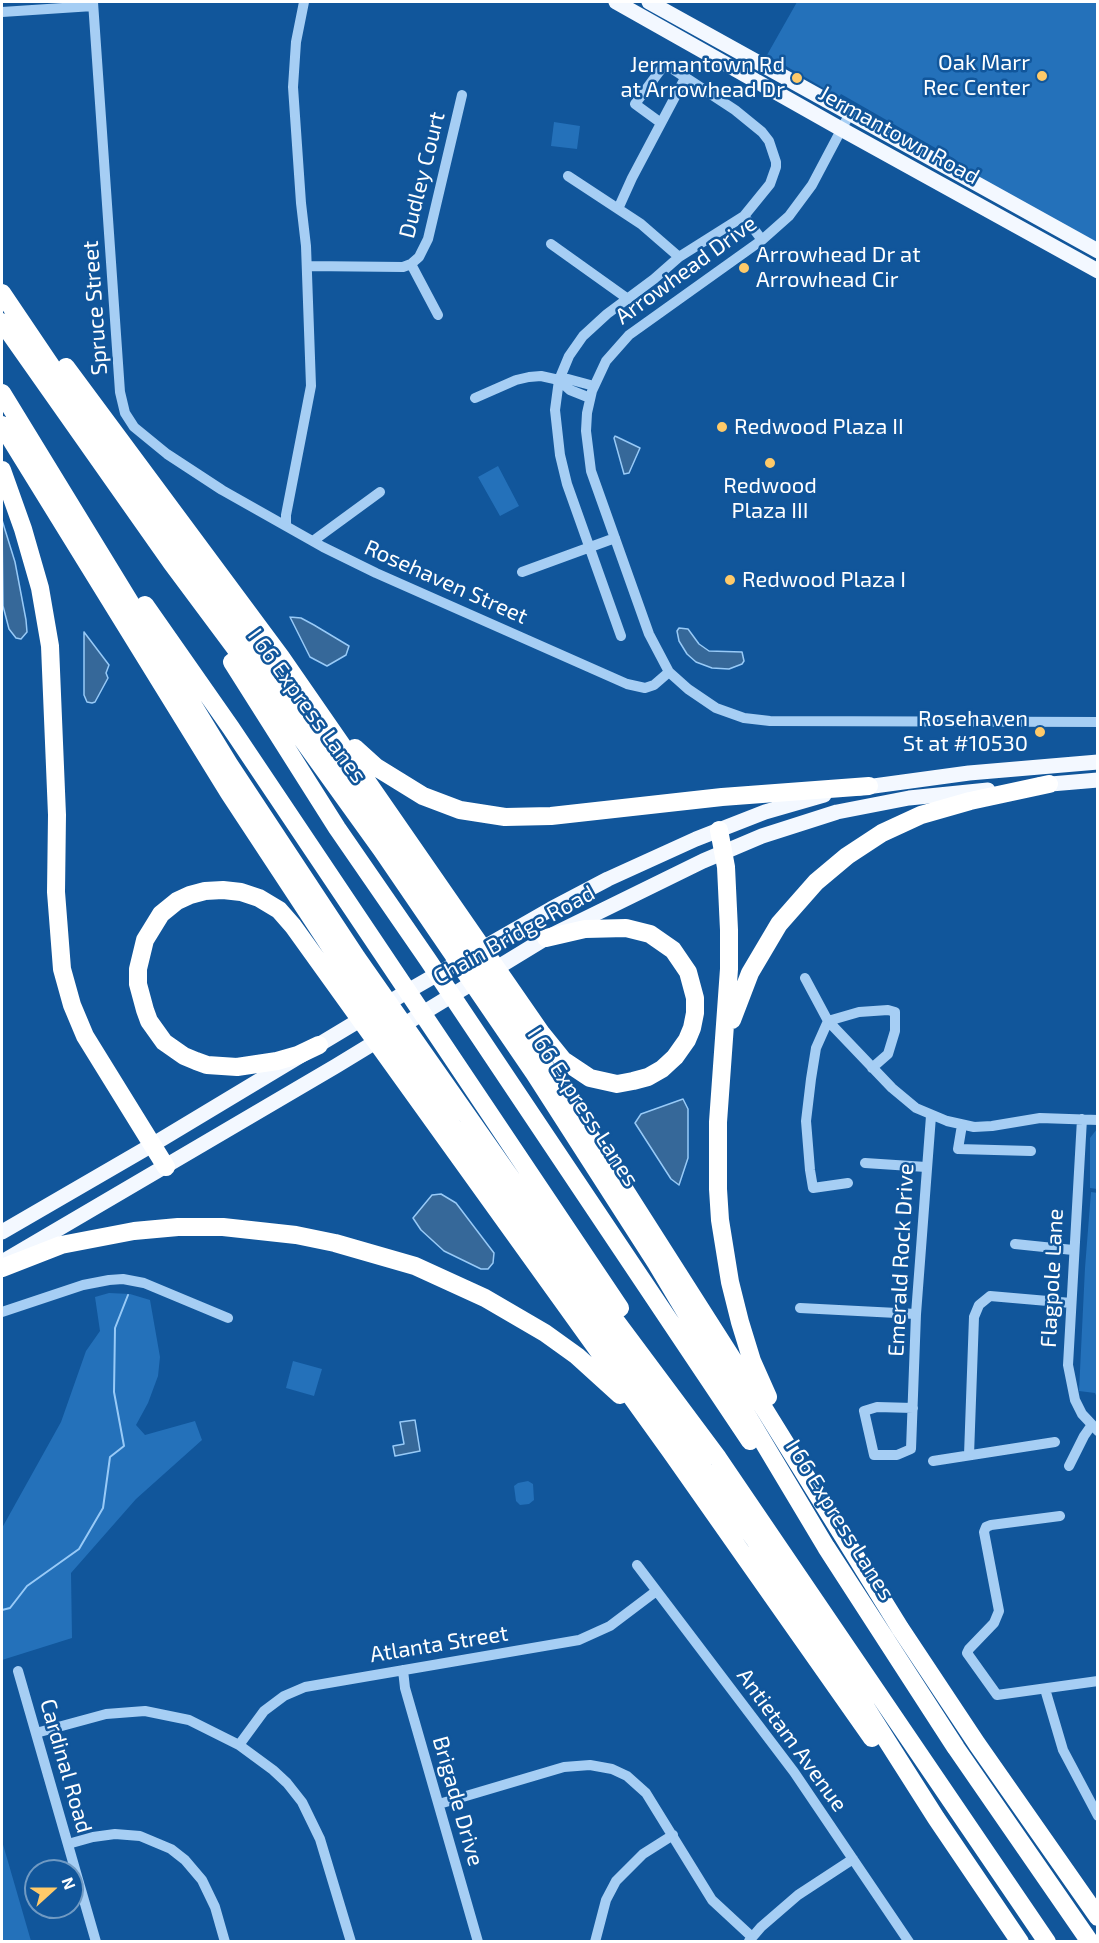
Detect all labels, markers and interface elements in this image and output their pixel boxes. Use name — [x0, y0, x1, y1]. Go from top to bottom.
place label: Oak Marr Rec Center — [923, 50, 1030, 101]
place label: Jermantown Rd at Arrowhead Dr — [620, 52, 785, 104]
marker: Oak Marr Rec Center — [1035, 69, 1049, 83]
marker: Jermantown Rd at Arrowhead Dr — [790, 71, 804, 85]
street label: Jermantown Road — [814, 80, 984, 190]
street label: Dudley Court — [394, 109, 450, 241]
street label: Arrowhead Drive — [610, 210, 762, 330]
street label: Spruce Street — [77, 240, 113, 376]
place label: Arrowhead Dr at Arrowhead Cir — [756, 242, 921, 294]
marker: Arrowhead Dr at Arrowhead Cir — [737, 261, 751, 275]
place label: Redwood Plaza II — [734, 414, 904, 440]
marker: Redwood Plaza II — [715, 420, 729, 434]
marker: Redwood Plaza III — [763, 456, 777, 470]
place label: Redwood Plaza III — [723, 473, 817, 524]
street label: Rosehaven Street — [360, 534, 532, 630]
place label: Redwood Plaza I — [742, 567, 906, 593]
marker: Redwood Plaza I — [723, 573, 737, 587]
street label: I 66 Express Lanes — [242, 624, 372, 788]
place label: Rosehaven St at #10530 — [903, 706, 1028, 758]
marker: Rosehaven St at #10530 — [1033, 725, 1047, 739]
street label: Chain Bridge Road — [429, 880, 599, 990]
street label: I 66 Express Lanes — [522, 1023, 644, 1191]
street label: Emerald Rock Drive — [883, 1163, 919, 1357]
street label: Flagpole Lane — [1035, 1208, 1069, 1348]
street label: I 66 Express Lanes — [780, 1435, 900, 1605]
street label: Atlanta Street — [368, 1620, 510, 1668]
street label: Antietam Avenue — [731, 1663, 853, 1817]
street label: Cardinal Road — [34, 1696, 98, 1836]
street label: Brigade Drive — [427, 1733, 489, 1869]
north arrow — [24, 1859, 84, 1919]
text: N — [58, 1874, 80, 1892]

